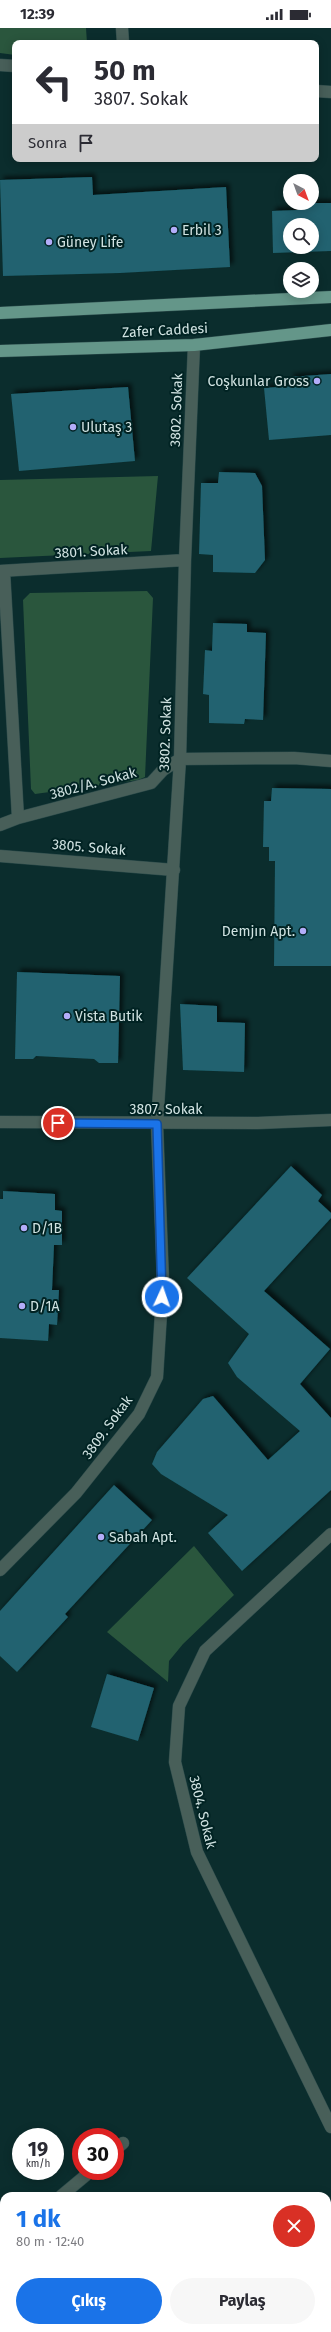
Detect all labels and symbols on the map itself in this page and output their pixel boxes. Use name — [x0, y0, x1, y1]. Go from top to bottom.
north arrow — [283, 174, 319, 210]
place label: Erbil 3 — [182, 222, 222, 239]
marker: Erbil 3 — [169, 225, 179, 235]
place label: Güney Life — [57, 234, 123, 251]
marker: Güney Life — [44, 237, 54, 247]
street label: Zafer Caddesi — [122, 320, 209, 341]
street label: 3802. Sokak — [167, 372, 186, 447]
place label: Coşkunlar Gross — [208, 373, 309, 390]
marker: Coşkunlar Gross — [312, 376, 322, 386]
place label: Ulutaş 3 — [81, 419, 132, 436]
marker: Ulutaş 3 — [68, 422, 78, 432]
street label: 3801. Sokak — [54, 541, 129, 562]
street label: 3802. Sokak — [156, 696, 175, 771]
street label: 3802/A. Sokak — [48, 764, 139, 803]
street label: 3805. Sokak — [51, 836, 127, 859]
place label: Demjın Apt. — [222, 923, 295, 940]
marker: Demjın Apt. — [298, 926, 308, 936]
place label: Vista Butik — [75, 1008, 143, 1025]
marker: Vista Butik — [62, 1011, 72, 1021]
street label: 3807. Sokak — [129, 1101, 203, 1118]
pin — [41, 1106, 75, 1140]
place label: D/1B — [32, 1220, 62, 1237]
marker: D/1B — [19, 1223, 29, 1233]
position arrow — [141, 1276, 183, 1318]
place label: D/1A — [30, 1298, 60, 1315]
marker: D/1A — [17, 1301, 27, 1311]
street label: 3809. Sokak — [79, 1392, 137, 1462]
place label: Sabah Apt. — [109, 1529, 177, 1546]
marker: Sabah Apt. — [96, 1532, 106, 1542]
street label: 3804. Sokak — [185, 1774, 220, 1851]
speed limit sign: 30 — [72, 2128, 124, 2180]

